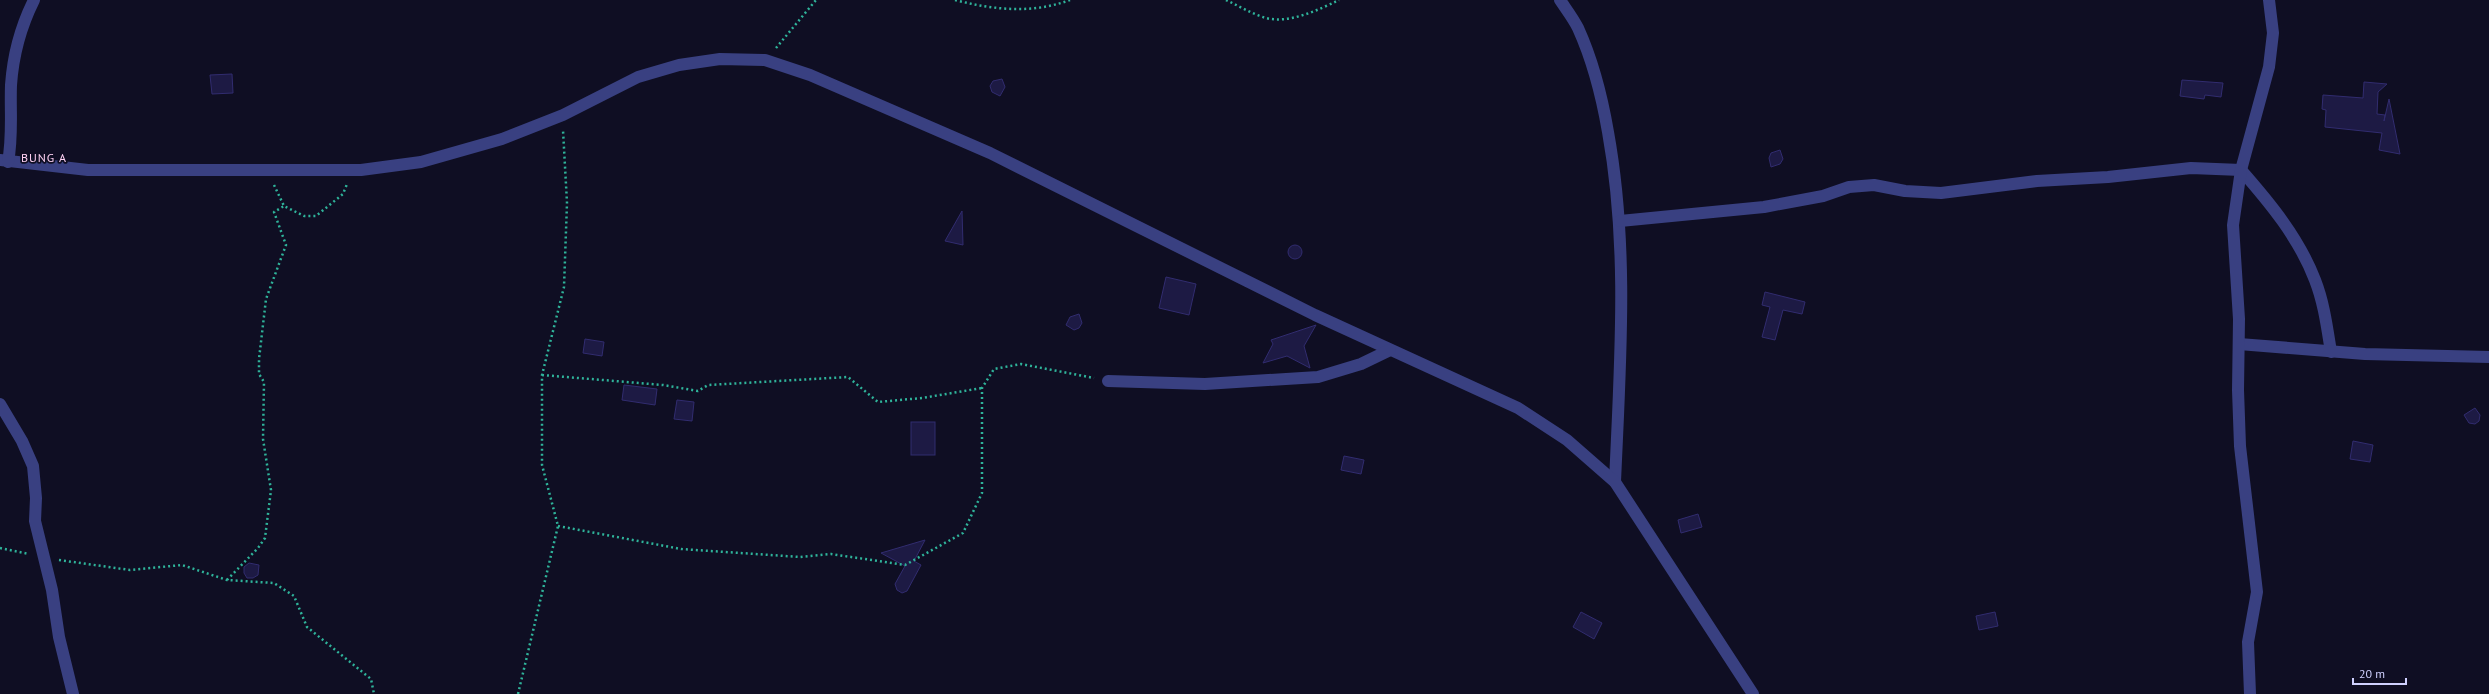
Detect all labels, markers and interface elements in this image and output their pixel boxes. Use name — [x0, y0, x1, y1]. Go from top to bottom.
district label: BUNG A — [21, 150, 67, 165]
scale bar — [2353, 660, 2406, 686]
text: 20 m — [2359, 666, 2385, 681]

